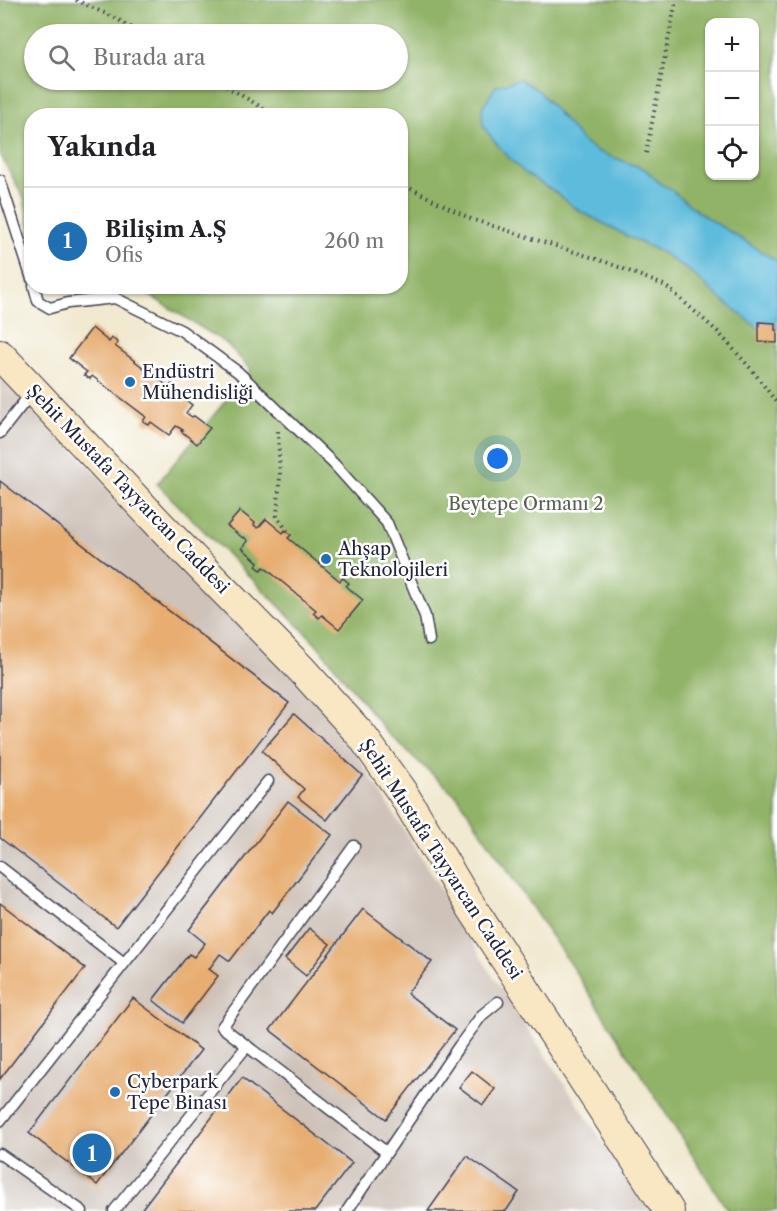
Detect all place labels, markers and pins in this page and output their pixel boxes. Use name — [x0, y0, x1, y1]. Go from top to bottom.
place label: Endüstri Mühendisliği — [142, 361, 254, 404]
marker: Endüstri Mühendisliği — [123, 375, 137, 389]
place label: Ahşap Teknolojileri — [337, 538, 449, 581]
marker: Ahşap Teknolojileri — [319, 552, 333, 566]
place label: Cyberpark Tepe Binası — [127, 1071, 227, 1114]
marker: Cyberpark Tepe Binası — [108, 1085, 122, 1099]
pin: 1 — [72, 1130, 112, 1176]

